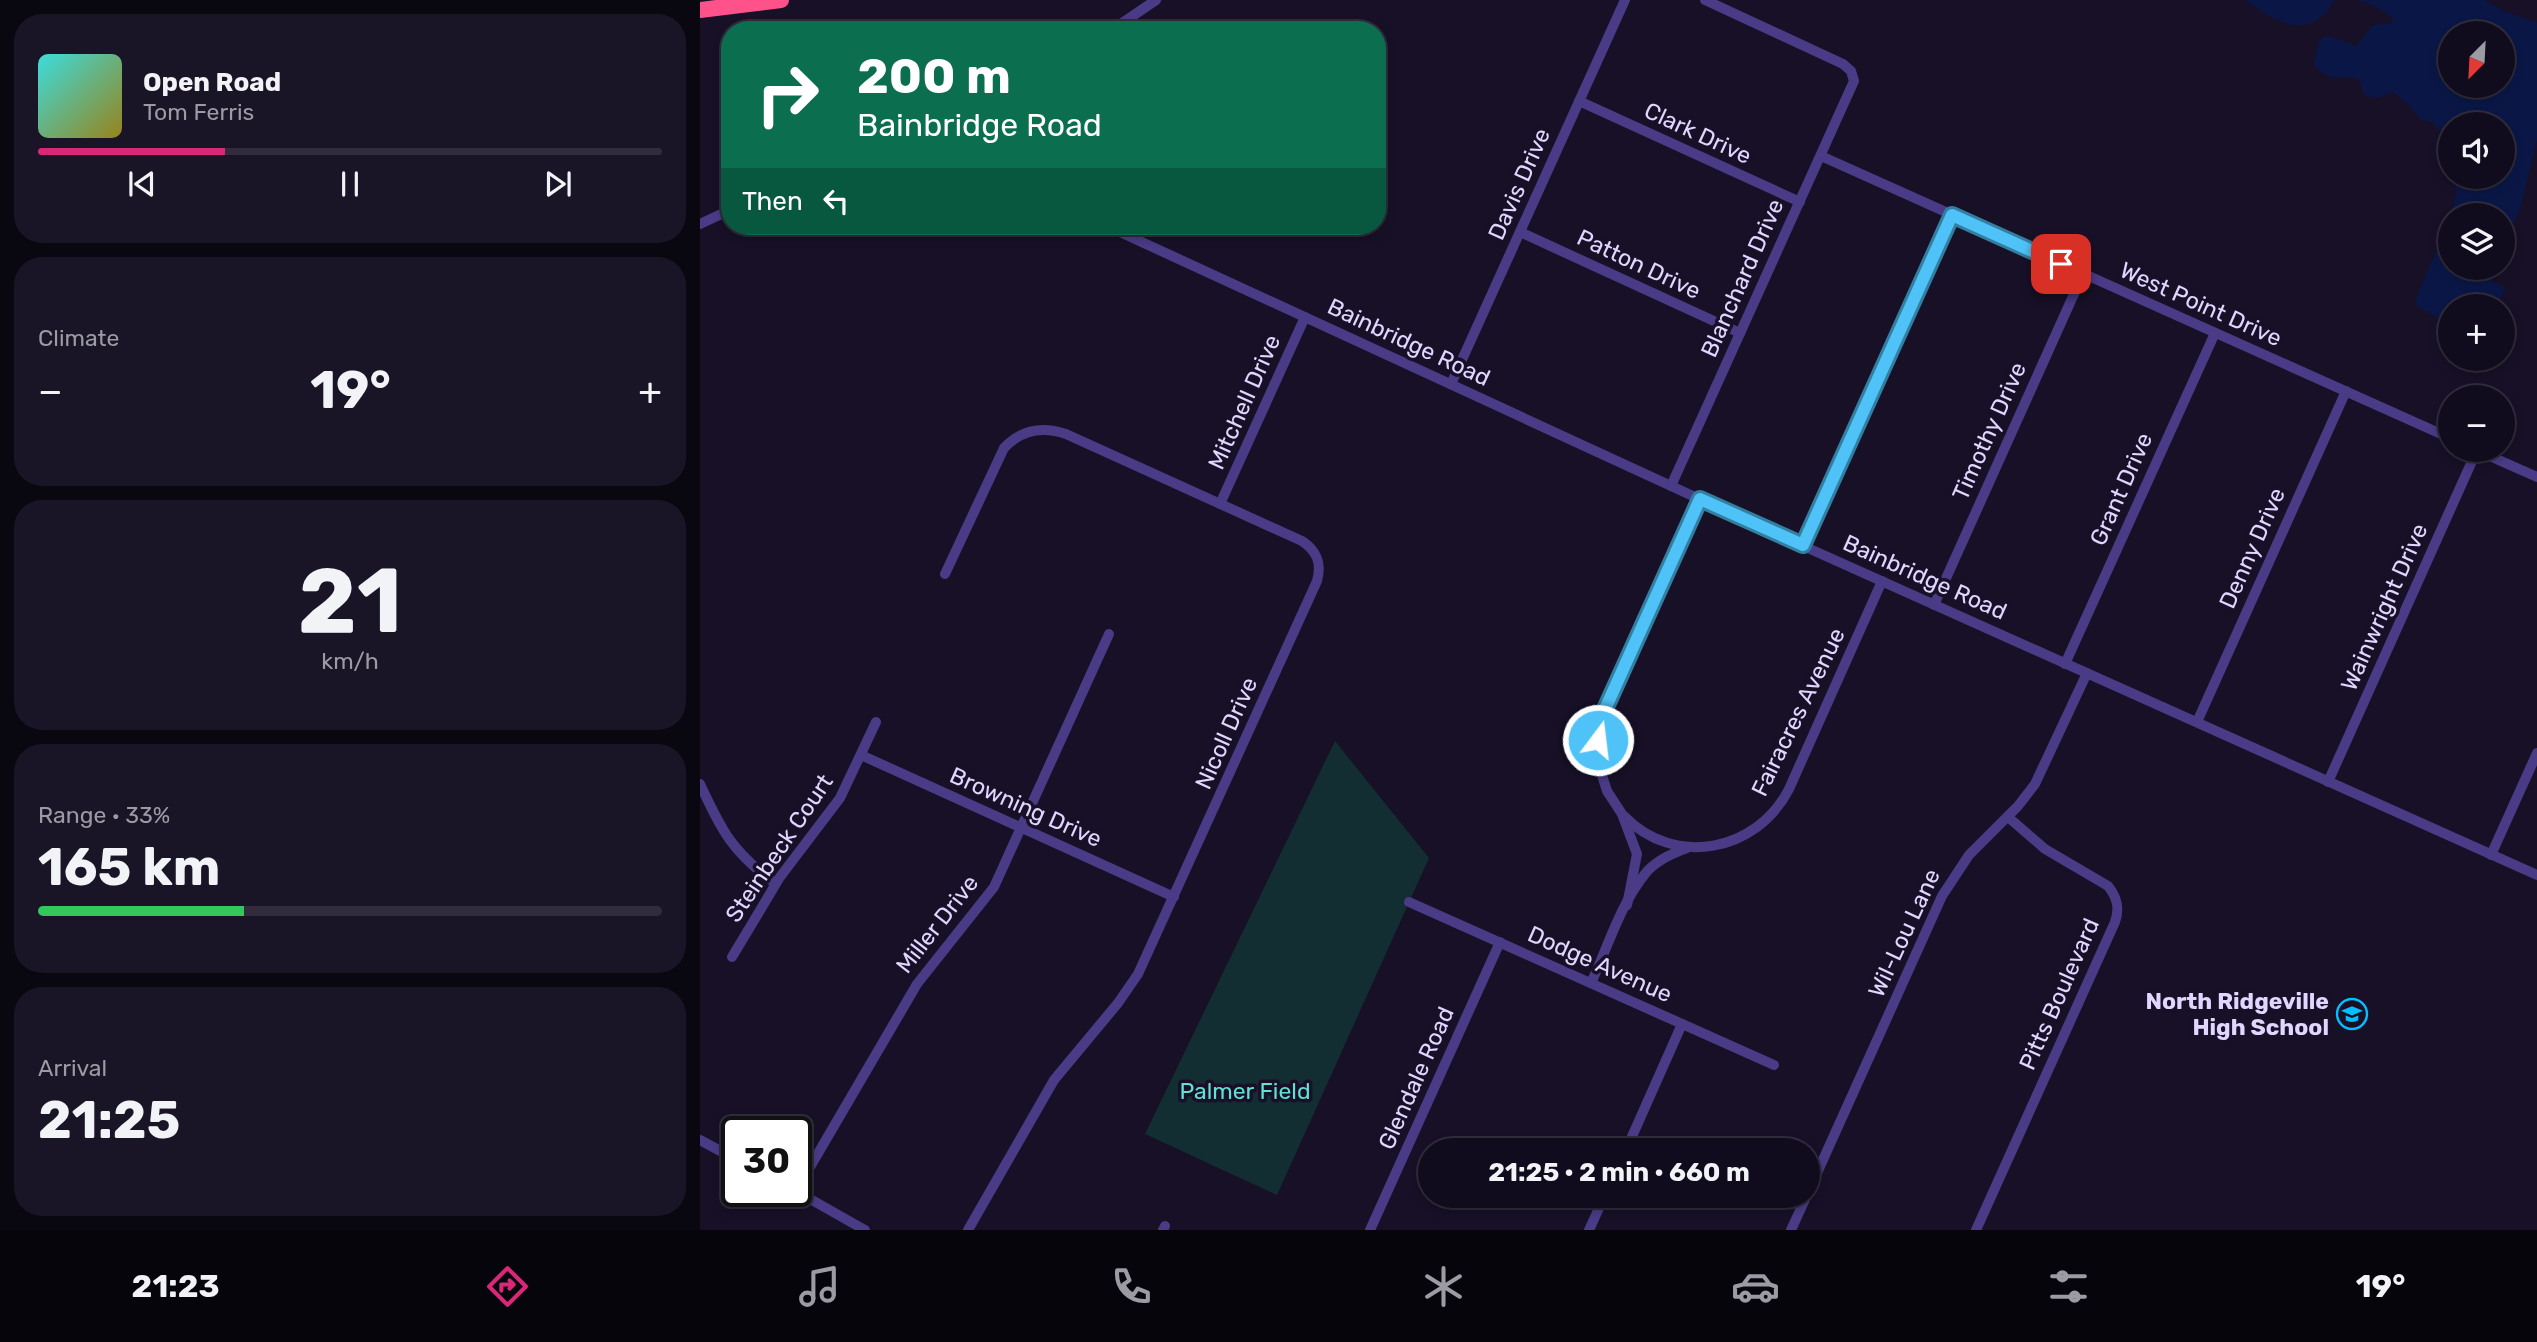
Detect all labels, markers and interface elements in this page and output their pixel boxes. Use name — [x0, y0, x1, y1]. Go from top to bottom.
north arrow — [2438, 21, 2515, 98]
map controls — [2438, 21, 2515, 462]
text: 200 m — [857, 47, 1011, 105]
icon: right — [742, 49, 833, 140]
text: Open Road — [143, 67, 281, 98]
street label: Clark Drive — [1640, 96, 1756, 170]
text: Tom Ferris — [143, 98, 254, 126]
text: Bainbridge Road — [857, 106, 1102, 144]
button: sound — [2438, 112, 2515, 189]
street label: Davis Drive — [1482, 124, 1556, 244]
icon: previous — [123, 165, 161, 203]
icon: pause — [331, 165, 369, 203]
icon: next — [539, 165, 577, 203]
icon: left — [817, 182, 855, 220]
text: Then — [742, 186, 803, 217]
street label: Blanchard Drive — [1695, 195, 1789, 361]
button: layers — [2438, 203, 2515, 280]
street label: Patton Drive — [1573, 223, 1705, 305]
pin — [2031, 234, 2091, 294]
icon: arrive — [2042, 245, 2080, 283]
street label: West Point Drive — [2116, 256, 2286, 352]
street label: Bainbridge Road — [1323, 292, 1495, 392]
button: + — [2438, 294, 2515, 371]
text: Climate — [38, 324, 119, 352]
street label: Mitchell Drive — [1202, 330, 1286, 474]
street label: Timothy Drive — [1946, 358, 2032, 504]
text: 19° — [310, 359, 391, 421]
text: − — [38, 368, 63, 414]
text: + — [638, 368, 662, 414]
button: − — [2438, 385, 2515, 462]
street label: Grant Drive — [2084, 428, 2158, 550]
street label: Denny Drive — [2213, 483, 2291, 613]
street label: Wainwright Drive — [2335, 519, 2433, 695]
street label: Bainbridge Road — [1839, 528, 2011, 626]
text: 21 — [298, 547, 402, 655]
street label: Fairacres Avenue — [1745, 623, 1851, 801]
text: km/h — [321, 647, 379, 675]
street label: Nicoll Drive — [1189, 673, 1263, 793]
position arrow — [1561, 703, 1635, 777]
street label: Browning Drive — [946, 761, 1106, 853]
street label: Steinbeck Court — [719, 769, 839, 927]
text: Range · 33% — [38, 801, 170, 829]
text: 165 km — [38, 836, 220, 898]
street label: Wil-Lou Lane — [1862, 864, 1946, 1002]
street label: Miller Drive — [890, 869, 984, 979]
street label: Pitts Boulevard — [2013, 914, 2105, 1074]
street label: Dodge Avenue — [1524, 920, 1676, 1008]
place label: North Ridgeville High School — [2146, 987, 2329, 1041]
school or university icon: North Ridgeville High School — [2335, 997, 2369, 1031]
street label: Glendale Road — [1372, 1002, 1460, 1154]
text: Arrival — [38, 1054, 107, 1082]
park label: Palmer Field — [1179, 1077, 1311, 1105]
text: 21:25 — [38, 1089, 180, 1151]
speed limit sign: 30 — [721, 1116, 812, 1207]
text: 21:25 · 2 min · 660 m — [1488, 1157, 1750, 1188]
icon: directions — [483, 1262, 532, 1311]
icon: music — [795, 1262, 844, 1311]
icon: phone — [1107, 1262, 1156, 1311]
icon: climate — [1419, 1262, 1468, 1311]
icon: car — [1731, 1262, 1780, 1311]
icon: filters — [2044, 1262, 2093, 1311]
text: 21:23 — [132, 1267, 220, 1305]
text: 19° — [2356, 1267, 2405, 1305]

